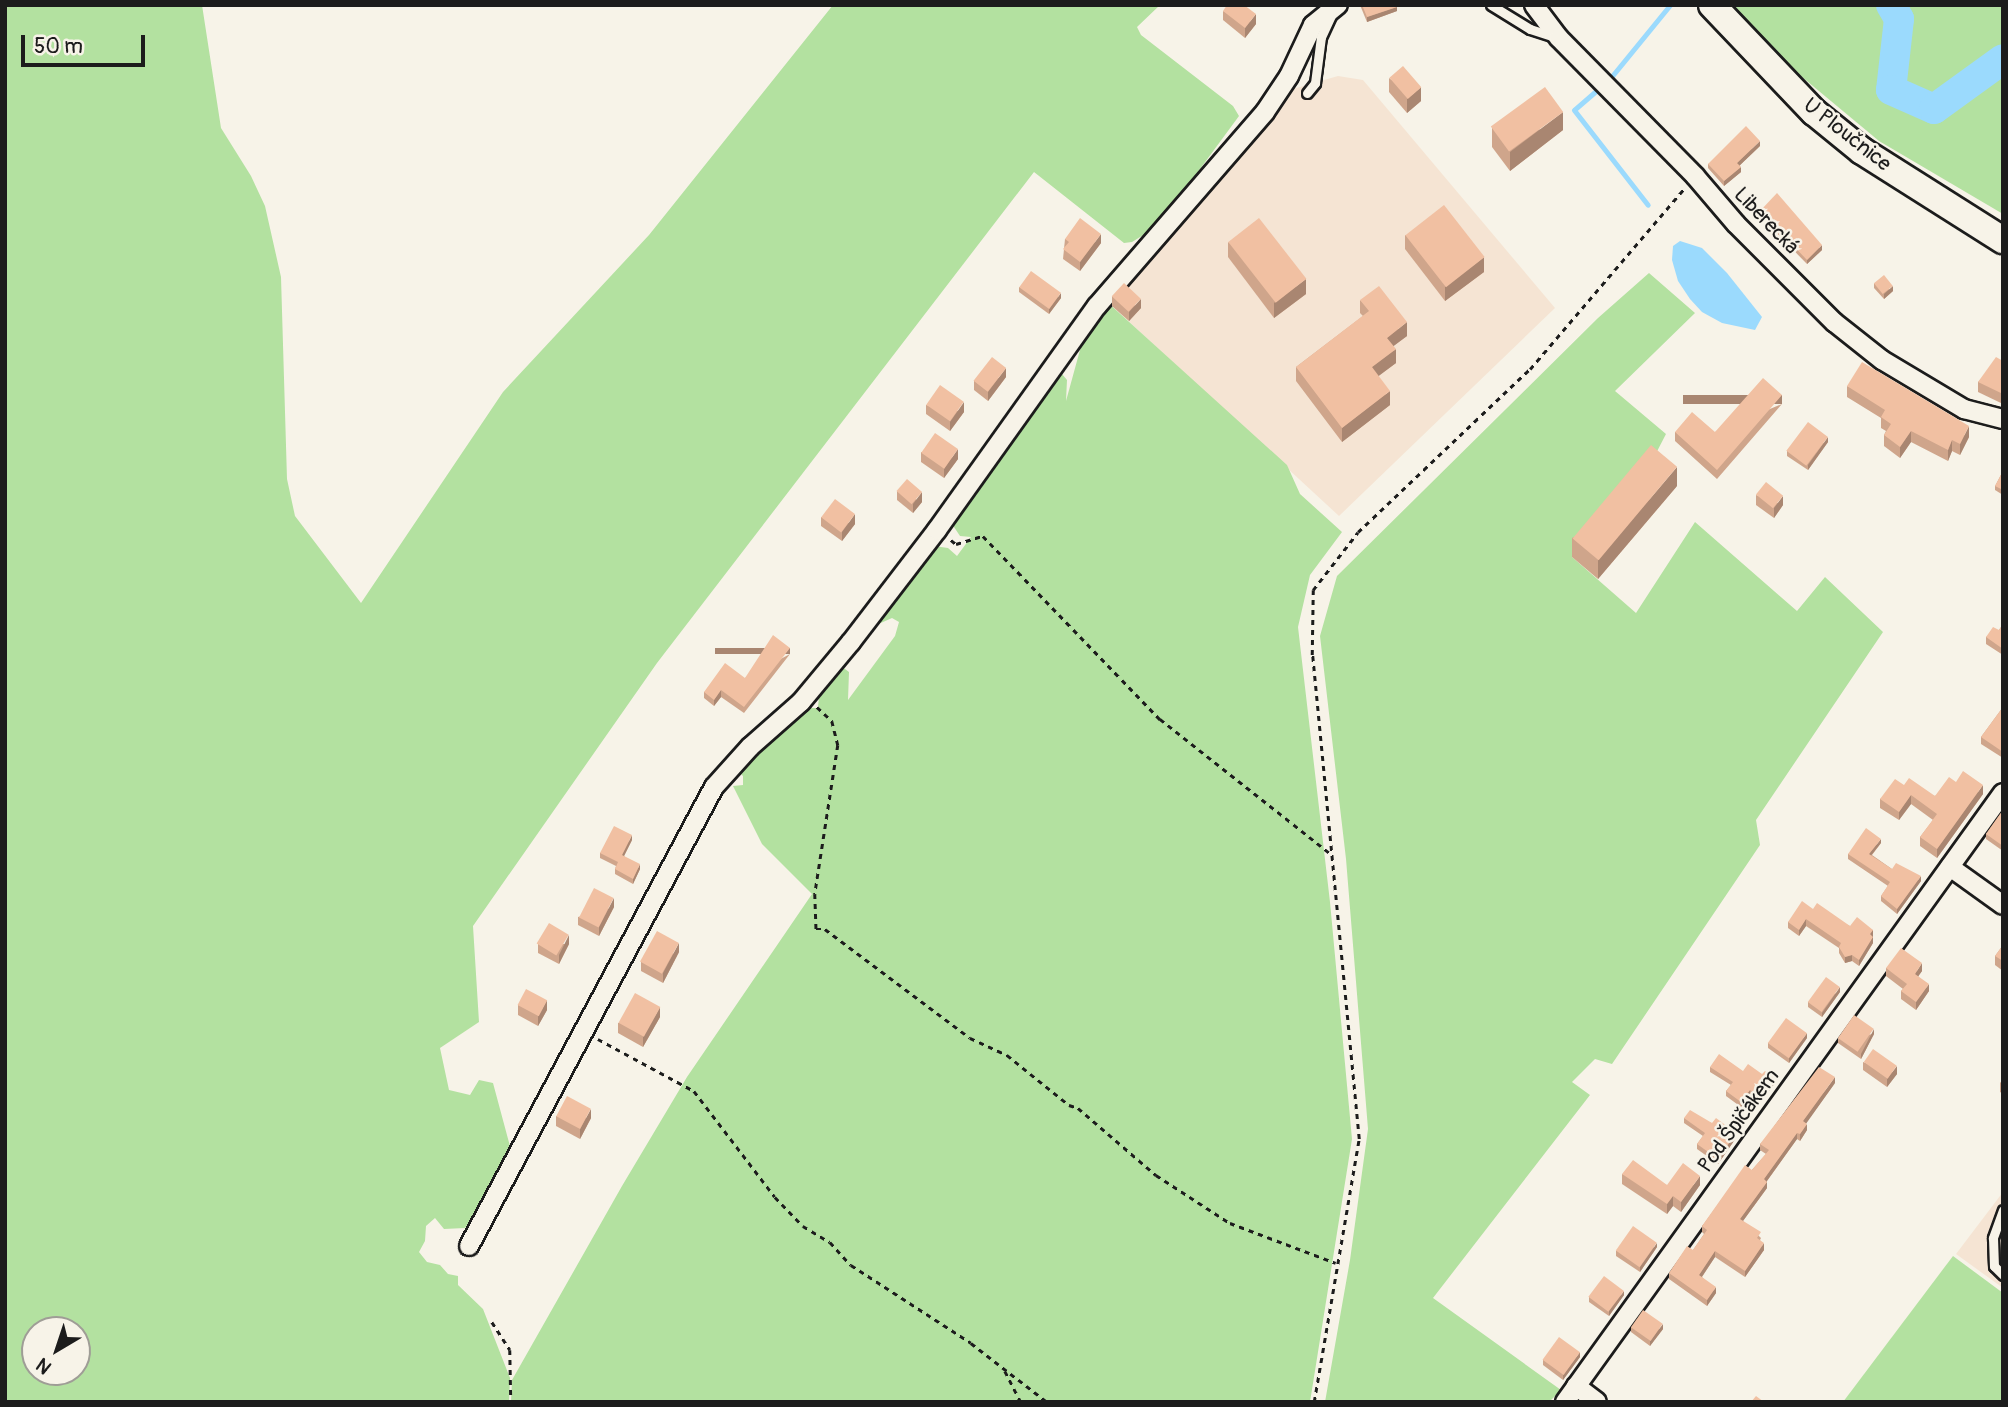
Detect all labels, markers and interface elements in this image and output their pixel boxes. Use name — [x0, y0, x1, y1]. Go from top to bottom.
scale bar — [24, 21, 149, 65]
text: 50 m — [34, 33, 83, 60]
street label: U Ploučnice — [1798, 93, 1896, 177]
street label: Liberecká — [1728, 182, 1804, 260]
street label: Pod Špičákem — [1693, 1064, 1785, 1178]
north arrow — [21, 1316, 91, 1386]
text: N — [32, 1352, 57, 1379]

